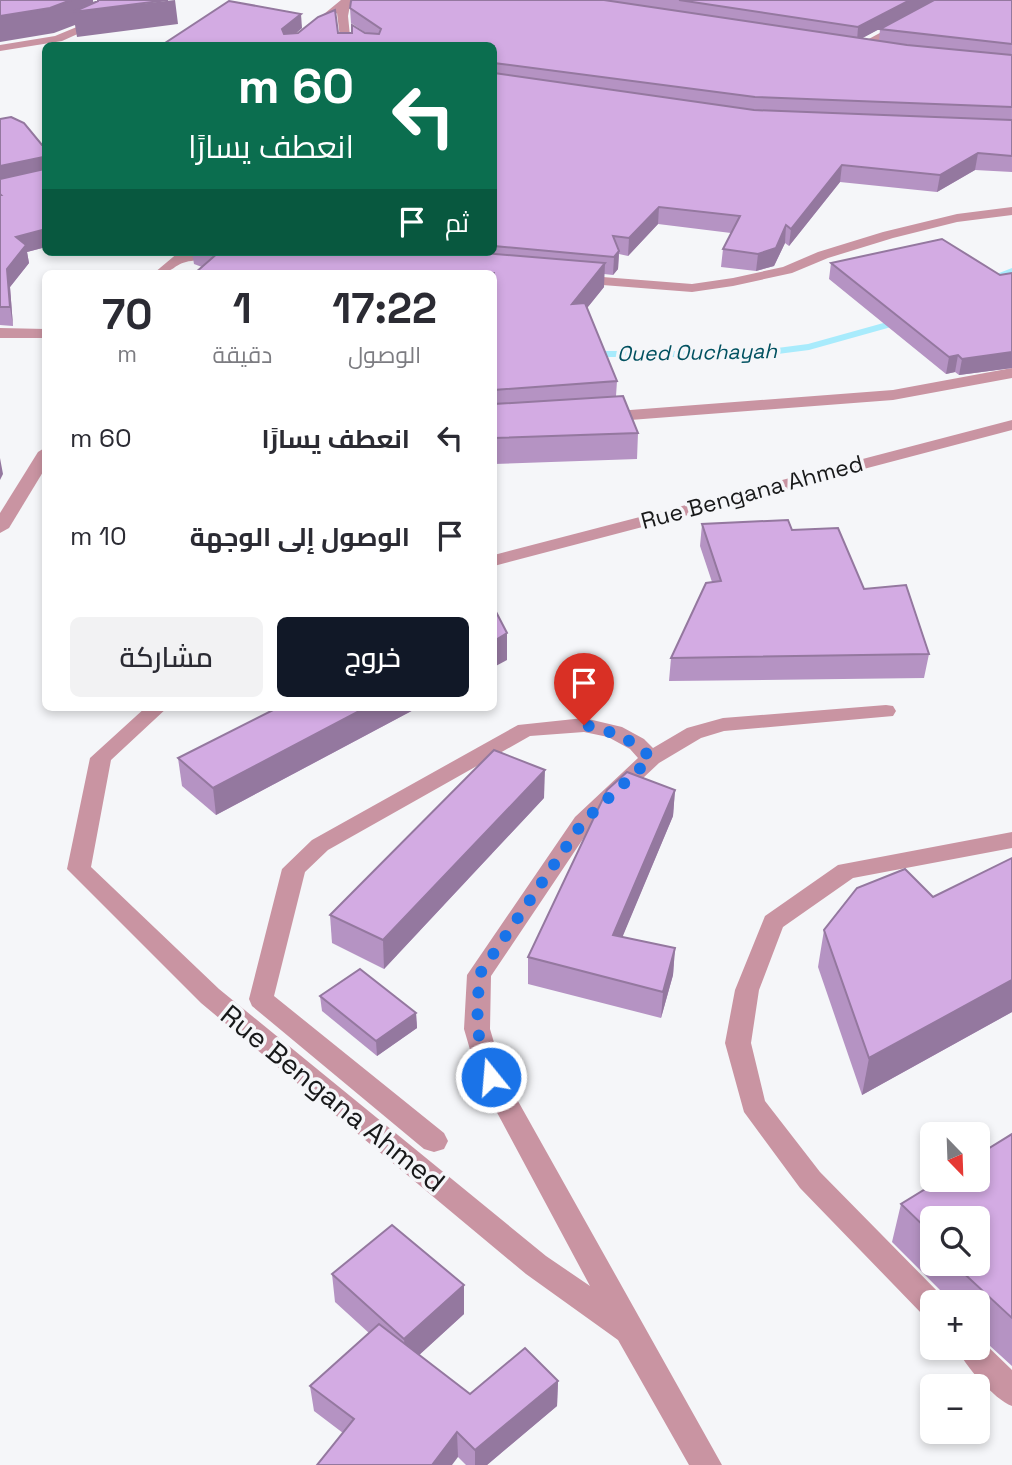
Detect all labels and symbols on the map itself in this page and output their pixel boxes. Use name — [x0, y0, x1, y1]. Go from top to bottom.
water label: Oued Ouchayah — [617, 337, 778, 367]
street label: Rue Bengana Ahmed — [638, 448, 866, 536]
pin — [554, 653, 614, 725]
street label: Rue Bengana Ahmed — [213, 996, 453, 1200]
position arrow — [454, 1040, 528, 1114]
north arrow — [920, 1122, 990, 1192]

